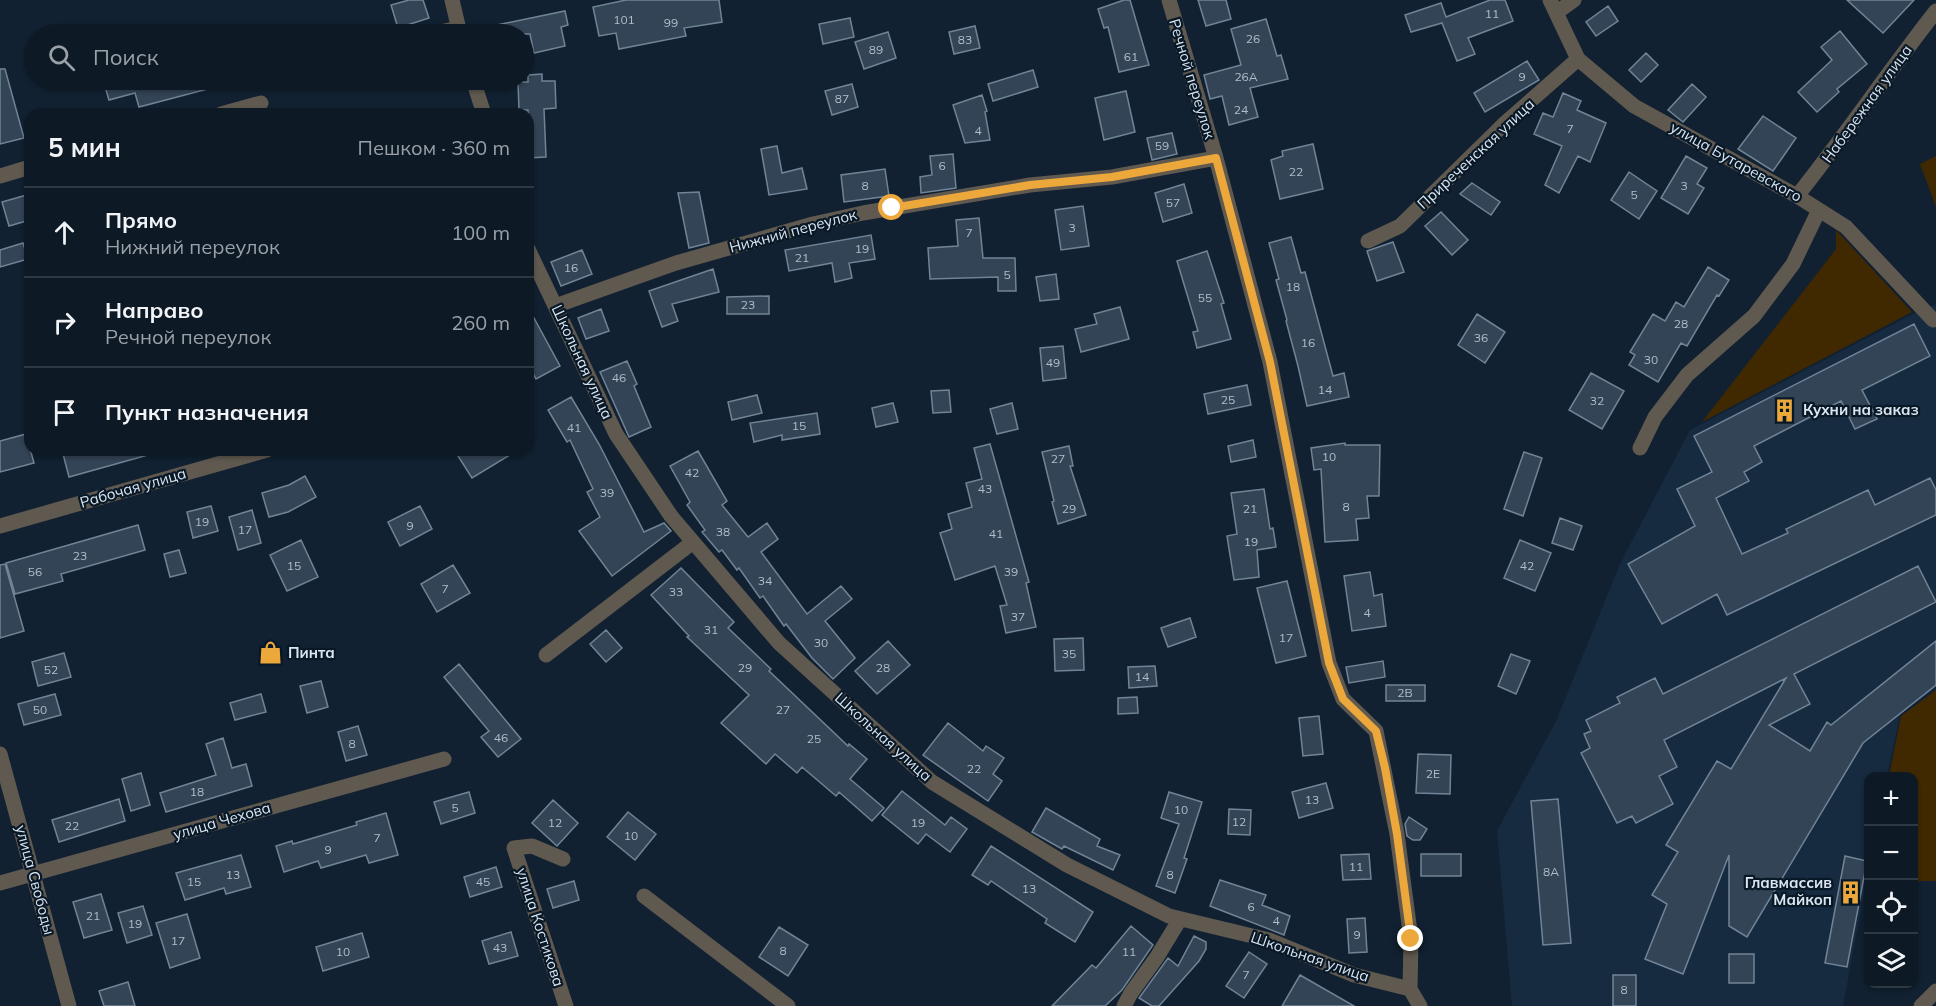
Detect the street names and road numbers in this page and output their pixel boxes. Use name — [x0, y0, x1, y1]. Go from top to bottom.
street label: Речной переулок — [1165, 16, 1220, 142]
street label: Набережная улица — [1817, 41, 1916, 166]
street label: Приреченская улица — [1413, 94, 1538, 213]
street label: улица Бутаревского — [1667, 117, 1805, 206]
street label: Нижний переулок — [727, 204, 860, 257]
street label: Школьная улица — [548, 302, 617, 422]
street label: Рабочая улица — [78, 463, 188, 512]
street label: Школьная улица — [831, 688, 936, 785]
street label: улица Чехова — [171, 798, 273, 843]
street label: улица Свободы — [12, 823, 59, 937]
street label: улица Костикова — [512, 865, 569, 989]
street label: Школьная улица — [1248, 927, 1372, 986]

